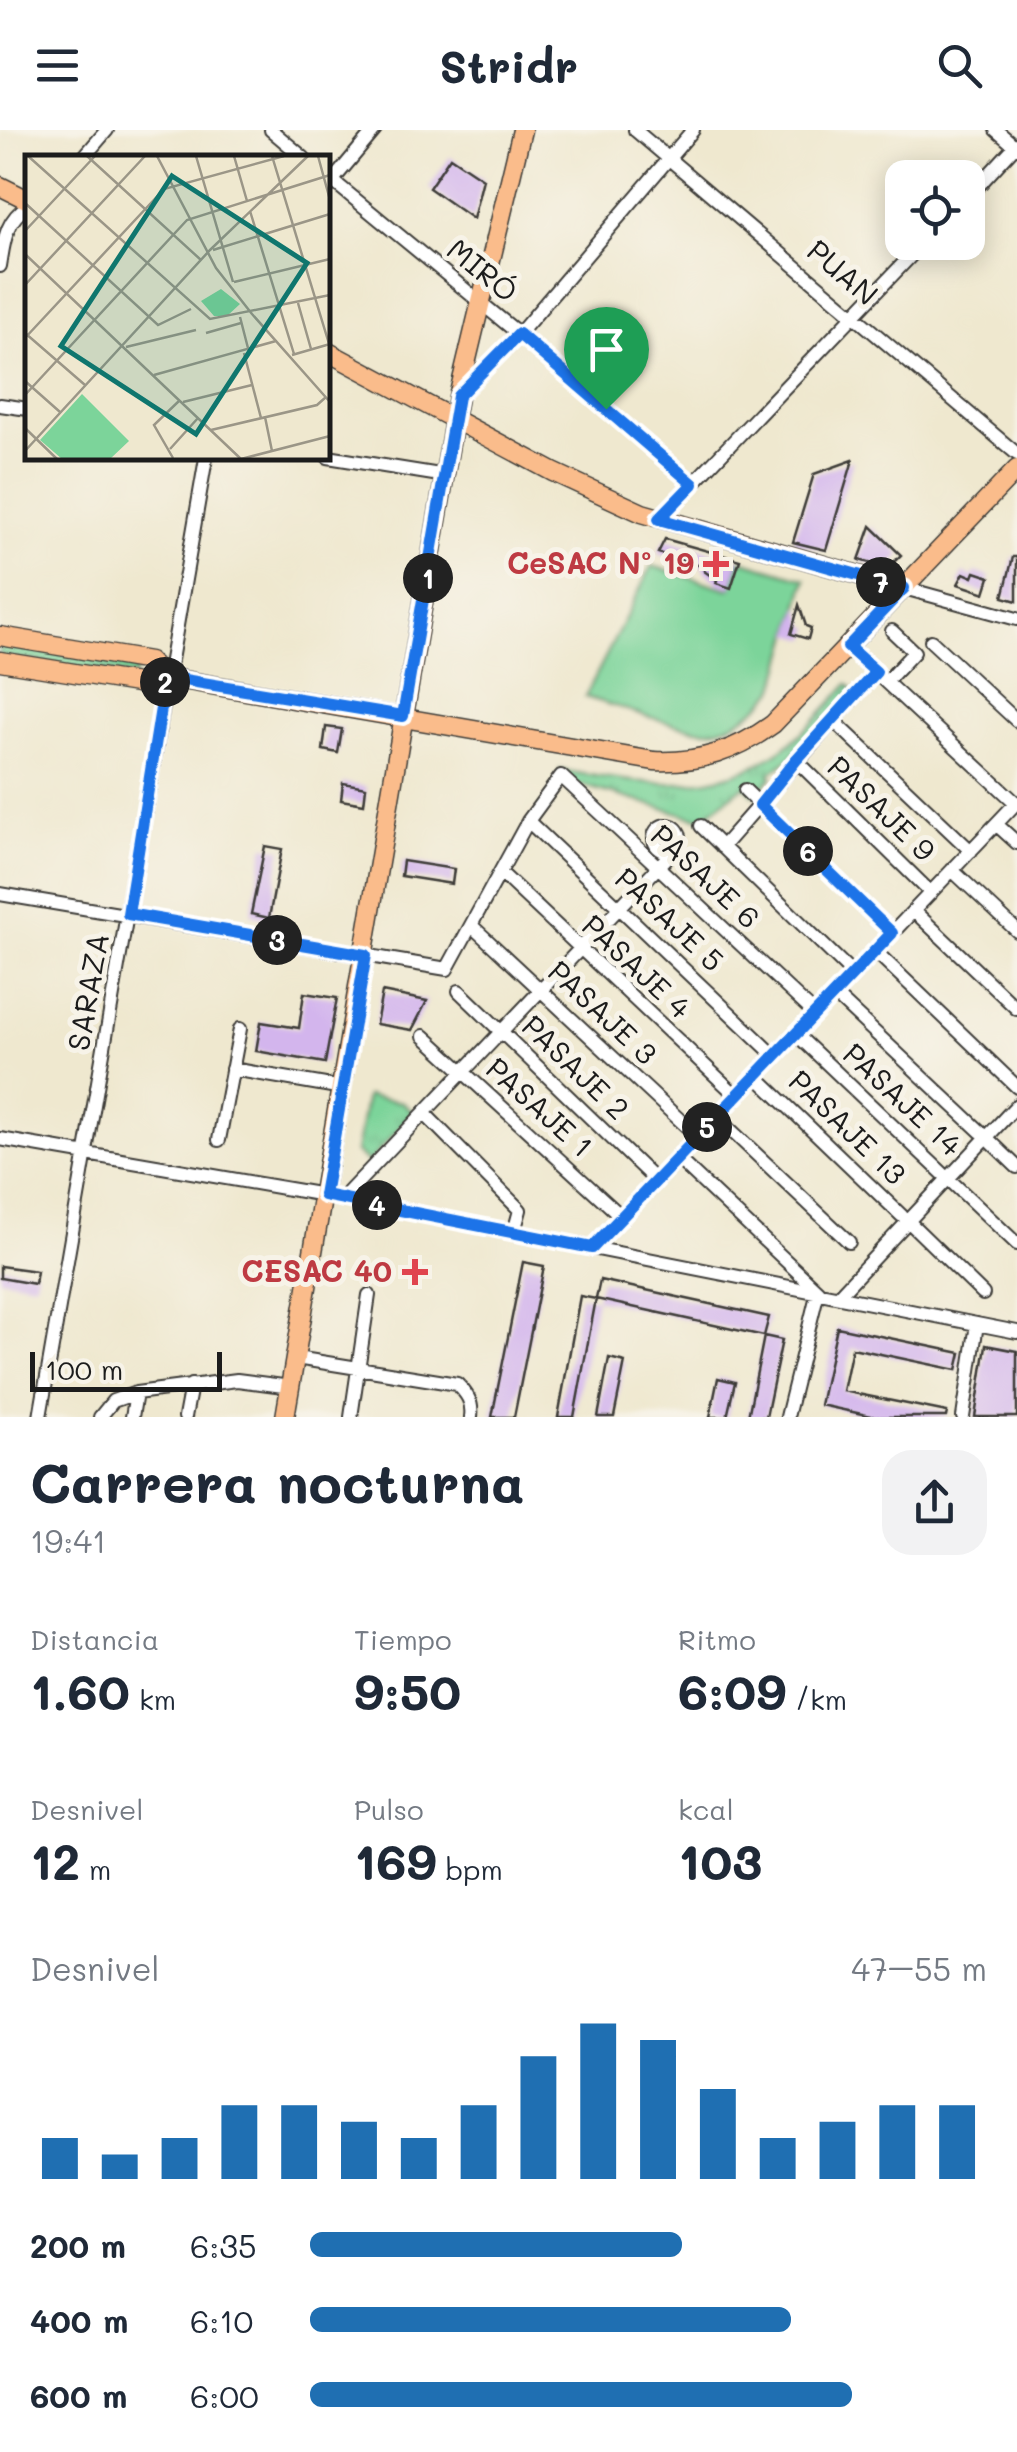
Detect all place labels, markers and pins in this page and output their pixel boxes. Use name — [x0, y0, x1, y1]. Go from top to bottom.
pin — [564, 307, 649, 410]
place label: CeSAC Nº 19 — [507, 542, 694, 582]
marker: CeSAC Nº 19 — [703, 551, 729, 577]
pin: 1 — [403, 553, 453, 603]
pin: 7 — [856, 557, 906, 607]
pin: 2 — [140, 657, 190, 707]
pin: 6 — [783, 826, 833, 876]
pin: 3 — [252, 915, 302, 965]
pin: 5 — [682, 1102, 732, 1152]
pin: 4 — [352, 1180, 402, 1230]
place label: CESAC 40 — [241, 1250, 392, 1290]
marker: CESAC 40 — [402, 1259, 428, 1285]

